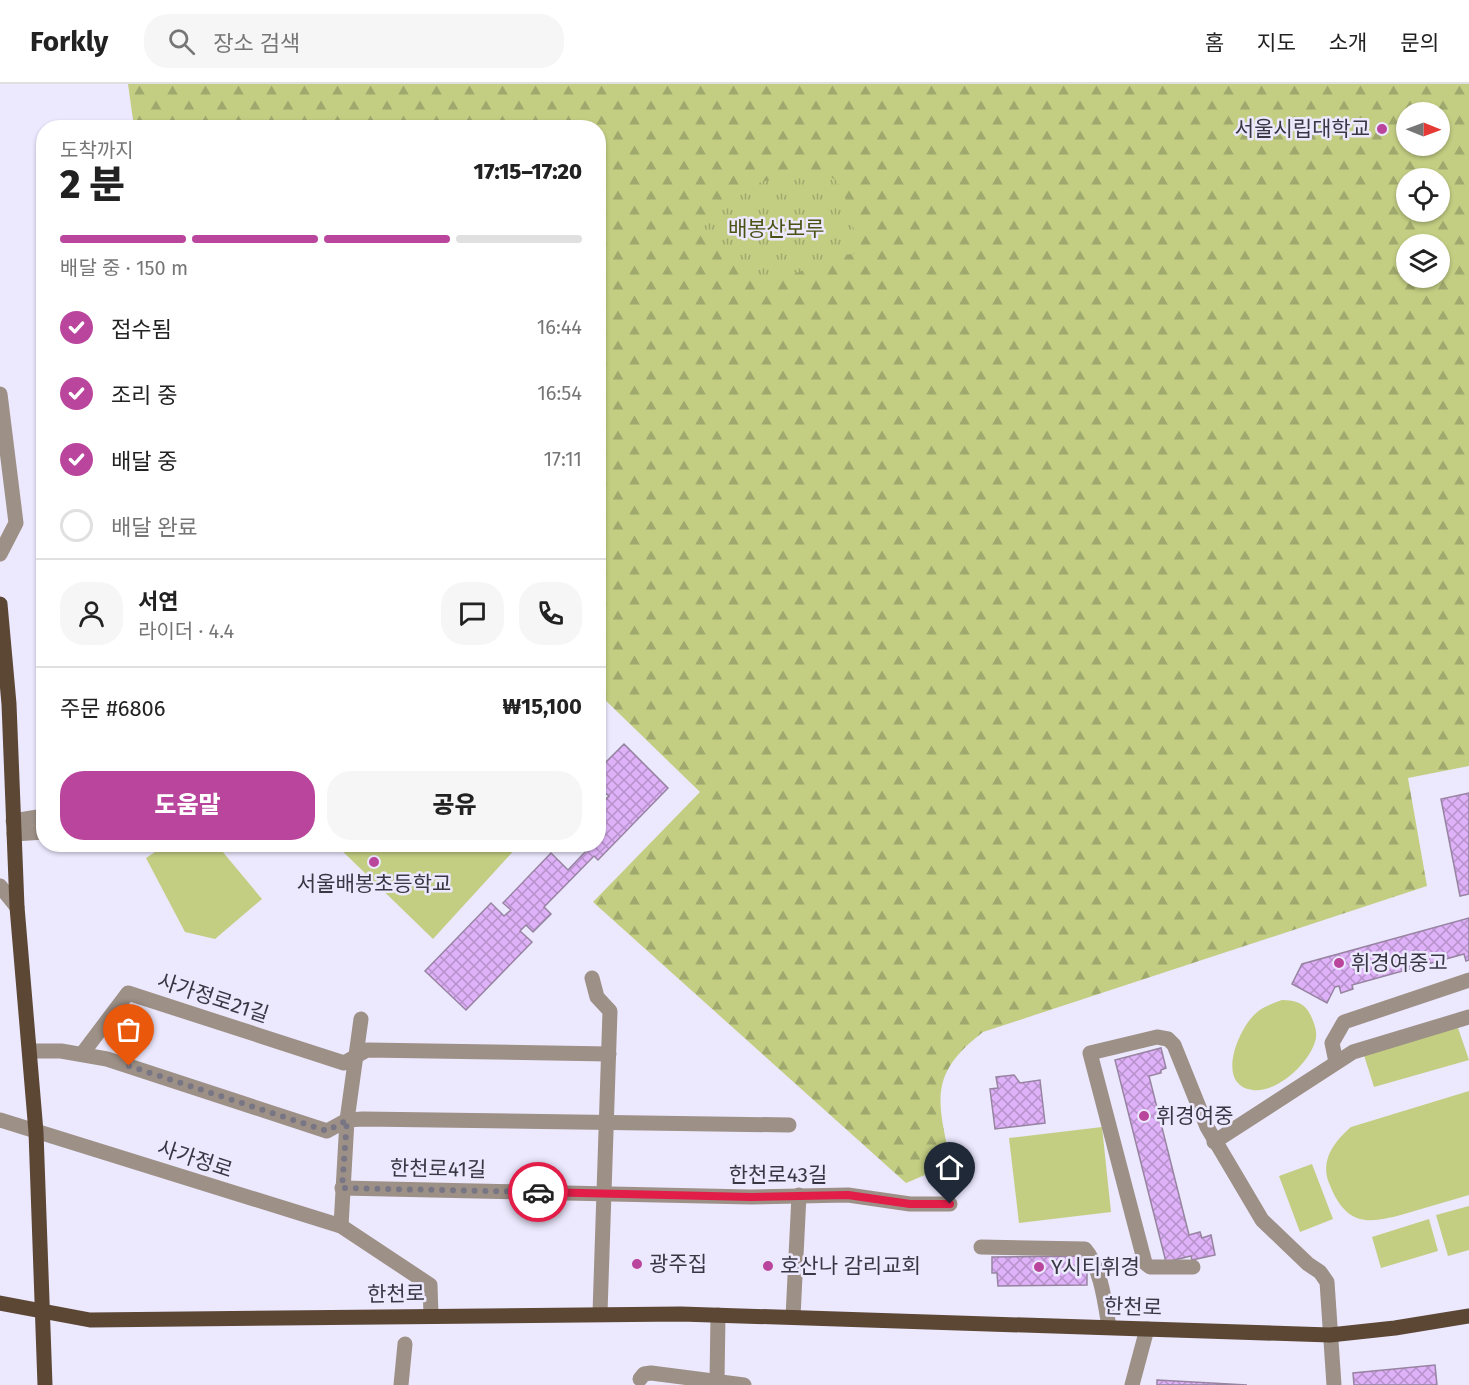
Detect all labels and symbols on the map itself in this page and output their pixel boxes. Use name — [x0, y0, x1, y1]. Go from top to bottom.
north arrow — [1396, 102, 1450, 156]
place label: 서울시립대학교 — [1235, 116, 1370, 142]
marker: 서울시립대학교 — [1375, 122, 1389, 136]
park label: 배봉산보루 — [728, 216, 824, 242]
marker: 서울배봉초등학교 — [367, 855, 381, 869]
place label: 서울배봉초등학교 — [297, 871, 451, 897]
place label: 휘경여중고 — [1351, 950, 1448, 976]
marker: 휘경여중고 — [1332, 956, 1346, 970]
street label: 사가정로21길 — [154, 968, 272, 1028]
pin — [103, 1004, 154, 1066]
place label: 휘경여중 — [1156, 1103, 1233, 1129]
marker: 휘경여중 — [1137, 1109, 1151, 1123]
street label: 사가정로 — [154, 1135, 236, 1183]
pin — [924, 1142, 975, 1204]
street label: 한천로41길 — [390, 1155, 486, 1183]
courier — [508, 1162, 568, 1222]
street label: 한천로43길 — [729, 1162, 827, 1188]
place label: 광주집 — [649, 1251, 707, 1277]
place label: 호산나 감리교회 — [780, 1253, 921, 1279]
place label: Y시티휘경 — [1051, 1254, 1140, 1280]
marker: 광주집 — [630, 1257, 644, 1271]
marker: 호산나 감리교회 — [761, 1259, 775, 1273]
marker: Y시티휘경 — [1032, 1260, 1046, 1274]
street label: 한천로 — [367, 1280, 425, 1308]
street label: 한천로 — [1104, 1293, 1162, 1321]

